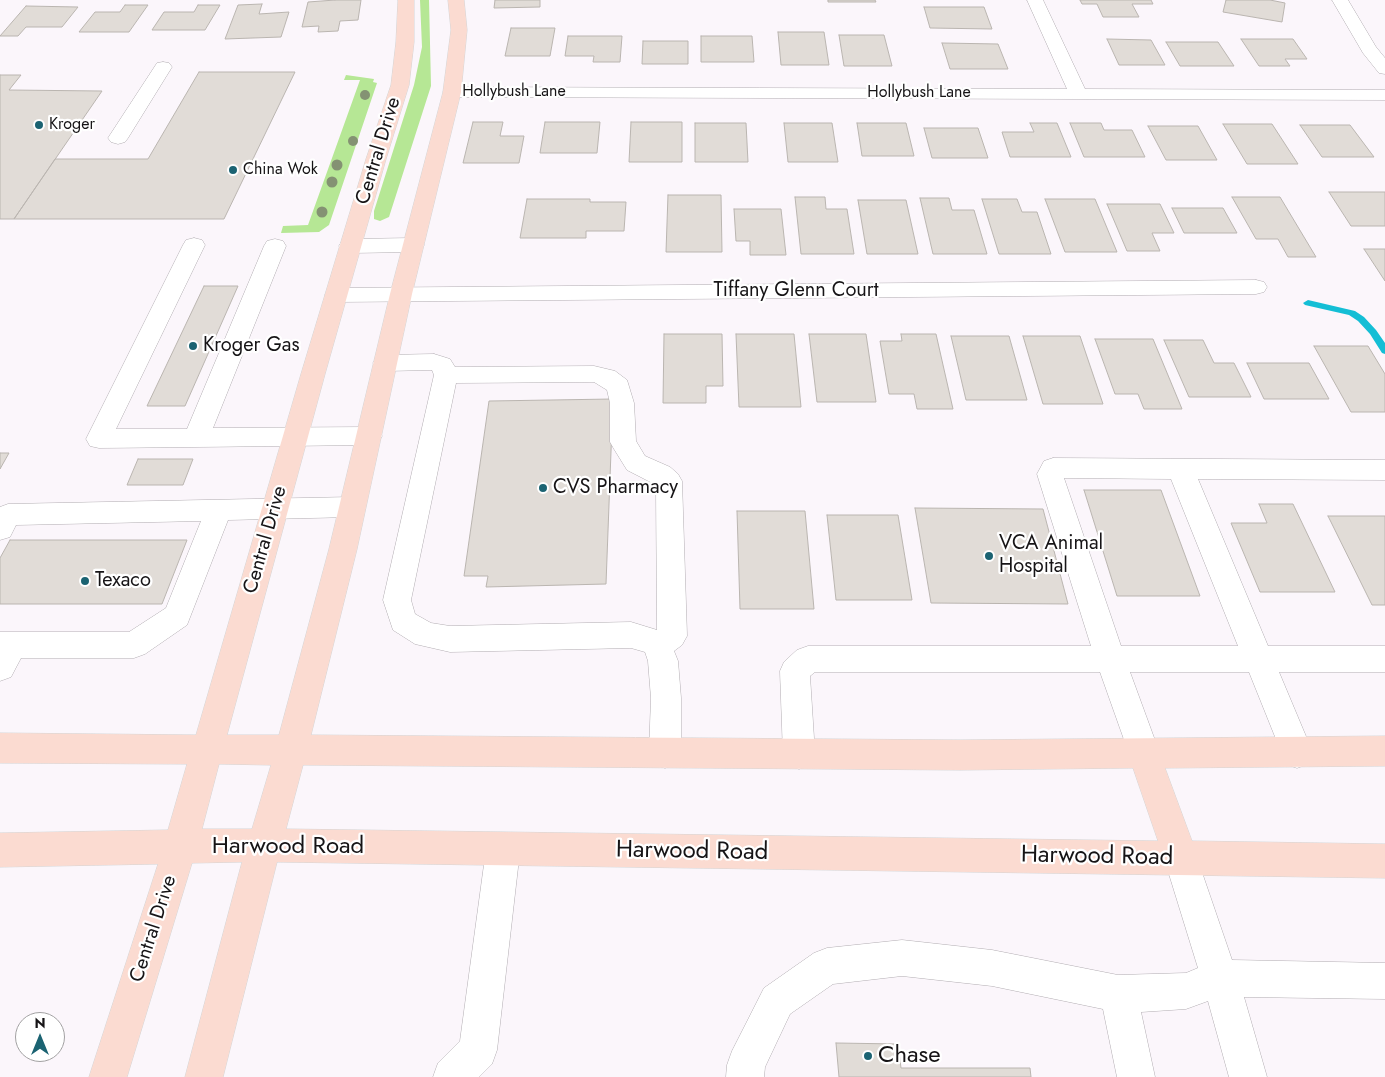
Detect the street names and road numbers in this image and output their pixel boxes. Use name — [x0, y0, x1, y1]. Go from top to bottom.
street label: Hollybush Lane — [462, 82, 566, 102]
street label: Hollybush Lane — [867, 83, 971, 103]
street label: Central Drive — [351, 94, 407, 208]
street label: Tiffany Glenn Court — [714, 279, 878, 303]
street label: Central Drive — [239, 483, 293, 597]
street label: Harwood Road — [212, 833, 364, 861]
street label: Harwood Road — [616, 836, 768, 868]
street label: Harwood Road — [1021, 841, 1173, 873]
street label: Central Drive — [125, 873, 183, 985]

